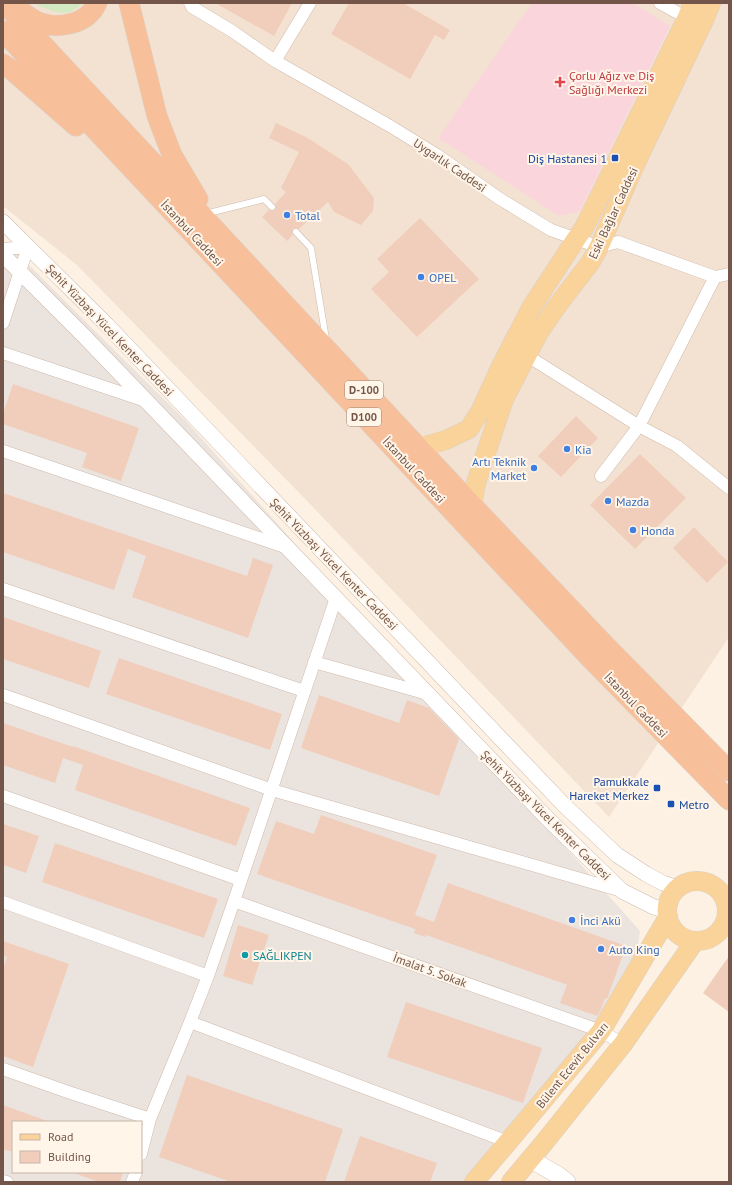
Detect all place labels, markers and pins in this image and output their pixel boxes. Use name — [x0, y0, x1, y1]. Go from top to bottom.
place label: Çorlu Ağız ve Diş Sağlığı Merkezi — [569, 68, 654, 97]
marker: Çorlu Ağız ve Diş Sağlığı Merkezi — [554, 76, 566, 88]
place label: Diş Hastanesi 1 — [528, 151, 607, 166]
marker: Diş Hastanesi 1 — [610, 153, 620, 163]
place label: Total — [295, 208, 321, 223]
marker: Total — [282, 210, 292, 220]
place label: OPEL — [429, 270, 457, 285]
marker: OPEL — [416, 272, 426, 282]
place label: Kia — [575, 442, 592, 457]
marker: Kia — [562, 444, 572, 454]
place label: Artı Teknik Market — [472, 454, 526, 483]
marker: Artı Teknik Market — [529, 463, 539, 473]
place label: Mazda — [616, 494, 649, 509]
marker: Mazda — [603, 496, 613, 506]
place label: Honda — [641, 523, 675, 538]
marker: Honda — [628, 525, 638, 535]
place label: Pamukkale Hareket Merkez — [569, 774, 649, 803]
marker: Pamukkale Hareket Merkez — [652, 783, 662, 793]
place label: Metro — [679, 797, 709, 812]
marker: Metro — [666, 799, 676, 809]
place label: İnci Akü — [580, 913, 621, 928]
marker: İnci Akü — [567, 915, 577, 925]
place label: Auto King — [609, 942, 660, 957]
marker: Auto King — [596, 944, 606, 954]
place label: SAĞLIKPEN — [253, 948, 312, 963]
marker: SAĞLIKPEN — [240, 950, 250, 960]

